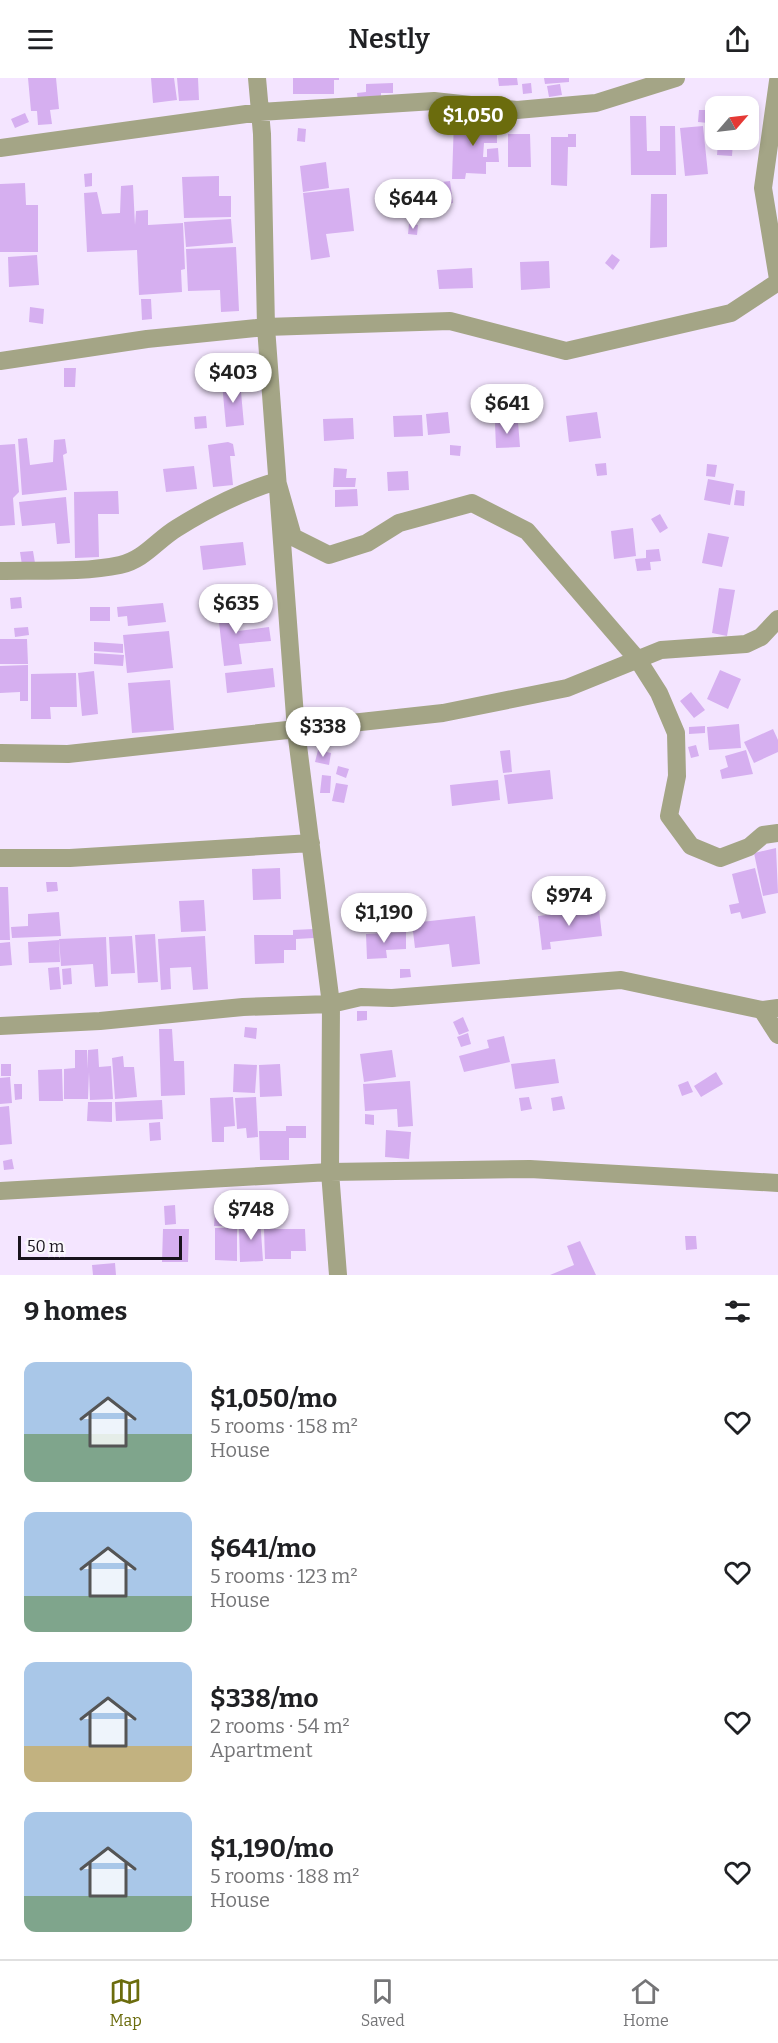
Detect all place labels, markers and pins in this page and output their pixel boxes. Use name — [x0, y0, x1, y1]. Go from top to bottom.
pin: $1,050 — [424, 96, 522, 147]
pin: $644 — [377, 179, 449, 230]
pin: $403 — [197, 353, 269, 404]
pin: $641 — [471, 384, 543, 435]
pin: $635 — [200, 584, 272, 635]
pin: $338 — [287, 707, 359, 758]
pin: $974 — [533, 876, 605, 927]
pin: $1,190 — [335, 893, 433, 944]
pin: $748 — [215, 1190, 287, 1241]

